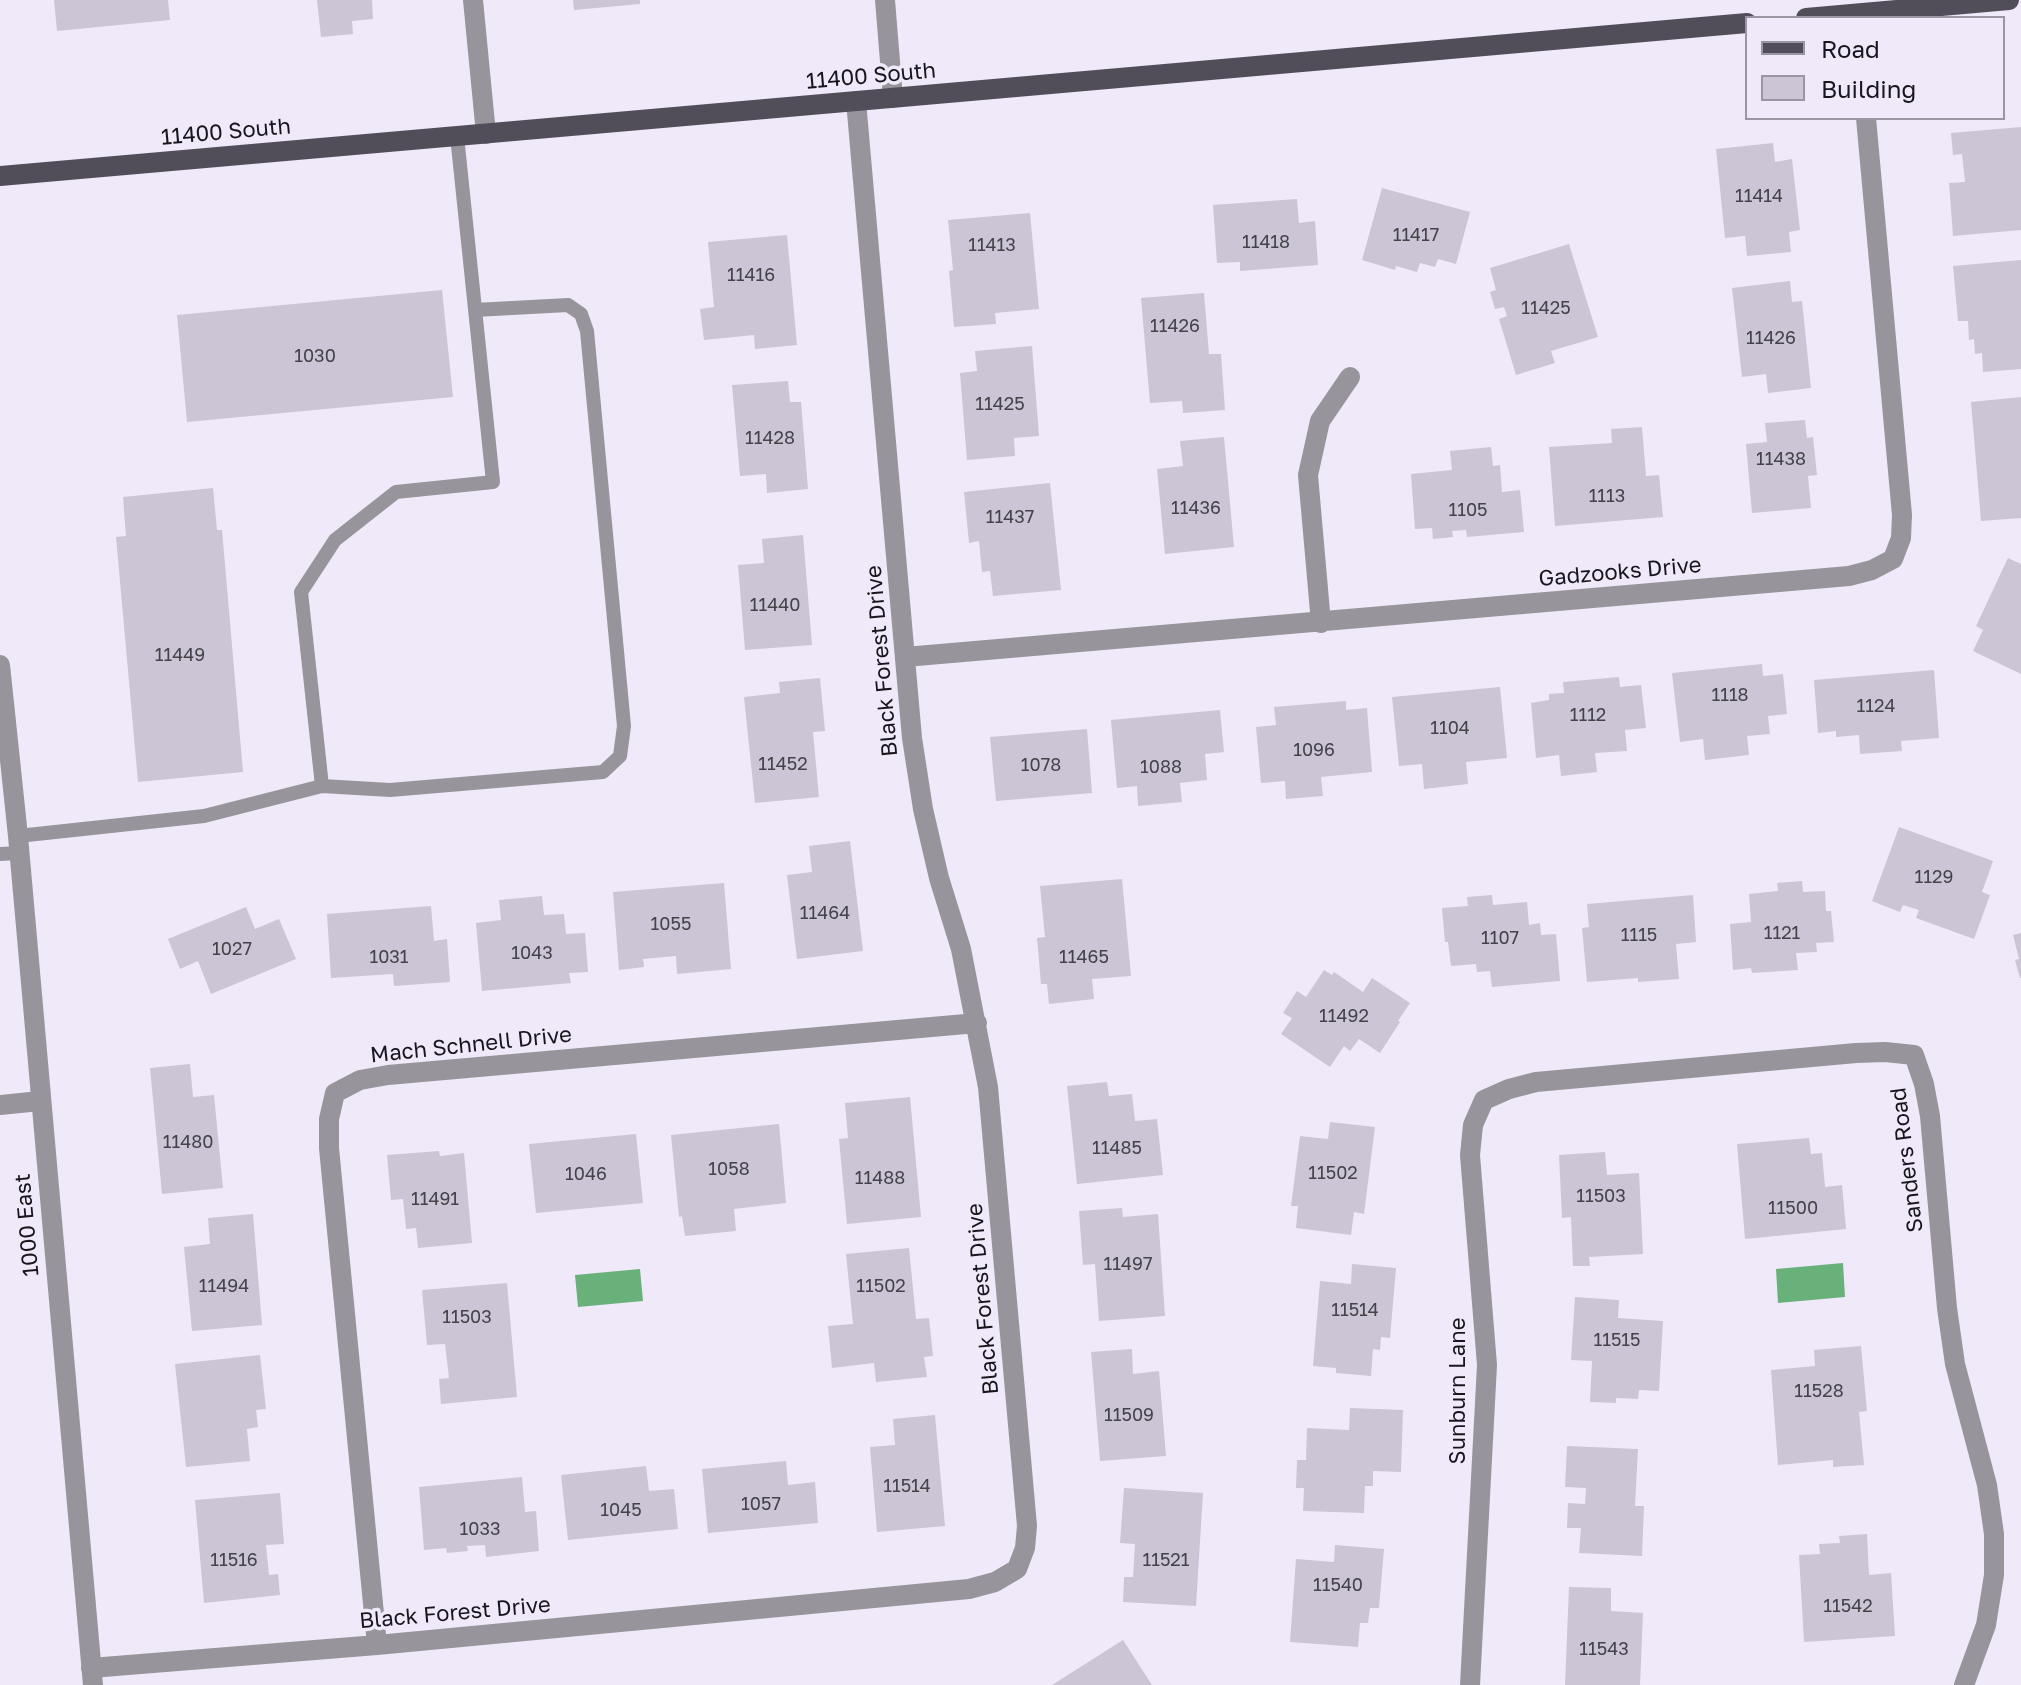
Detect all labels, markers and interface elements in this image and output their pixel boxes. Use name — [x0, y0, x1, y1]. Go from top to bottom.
legend — [1745, 16, 2005, 120]
text: Road — [1821, 34, 1880, 63]
street label: 11400 South — [805, 57, 937, 95]
text: Building — [1821, 74, 1916, 103]
street label: 11400 South — [160, 113, 292, 151]
house number: 11414 — [1735, 185, 1783, 207]
house number: 11417 — [1393, 224, 1439, 246]
house number: 11418 — [1242, 231, 1290, 253]
house number: 11413 — [968, 234, 1016, 256]
house number: 11416 — [727, 264, 775, 286]
house number: 11425 — [1521, 297, 1571, 319]
house number: 11426 — [1150, 315, 1200, 337]
house number: 11426 — [1746, 327, 1796, 349]
house number: 1030 — [294, 345, 336, 367]
house number: 11425 — [975, 393, 1025, 415]
house number: 11428 — [745, 427, 795, 449]
house number: 11438 — [1756, 448, 1806, 470]
house number: 1113 — [1589, 485, 1625, 507]
house number: 11436 — [1171, 497, 1221, 519]
house number: 1105 — [1448, 499, 1488, 521]
house number: 11437 — [986, 506, 1034, 528]
street label: Gadzooks Drive — [1538, 552, 1702, 592]
street label: Black Forest Drive — [860, 564, 904, 758]
house number: 11440 — [750, 594, 800, 616]
house number: 11449 — [155, 644, 205, 666]
house number: 1118 — [1711, 684, 1749, 706]
house number: 1124 — [1857, 695, 1895, 717]
house number: 1112 — [1570, 704, 1606, 726]
house number: 1104 — [1430, 717, 1470, 739]
house number: 1096 — [1293, 739, 1335, 761]
house number: 11452 — [758, 753, 808, 775]
house number: 1078 — [1021, 754, 1061, 776]
house number: 1088 — [1140, 756, 1182, 778]
house number: 1129 — [1915, 866, 1953, 888]
house number: 11464 — [800, 902, 850, 924]
house number: 1055 — [651, 913, 691, 935]
house number: 1121 — [1764, 922, 1800, 944]
house number: 1115 — [1621, 924, 1657, 946]
house number: 1107 — [1481, 927, 1519, 949]
house number: 1027 — [212, 938, 252, 960]
house number: 1043 — [511, 942, 553, 964]
house number: 1031 — [369, 946, 409, 968]
house number: 11465 — [1059, 946, 1109, 968]
house number: 11492 — [1319, 1005, 1369, 1027]
street label: Mach Schnell Drive — [369, 1021, 573, 1069]
street label: Sanders Road — [1885, 1086, 1929, 1234]
house number: 11480 — [163, 1131, 213, 1153]
house number: 11485 — [1092, 1137, 1142, 1159]
house number: 1058 — [708, 1158, 750, 1180]
house number: 11502 — [1308, 1162, 1358, 1184]
house number: 1046 — [565, 1163, 607, 1185]
house number: 11488 — [855, 1167, 905, 1189]
street label: 1000 East — [9, 1172, 45, 1278]
house number: 11503 — [1576, 1185, 1626, 1207]
house number: 11491 — [411, 1188, 459, 1210]
house number: 11500 — [1768, 1197, 1818, 1219]
street label: Black Forest Drive — [961, 1202, 1005, 1396]
house number: 11497 — [1104, 1253, 1152, 1275]
house number: 11494 — [199, 1275, 249, 1297]
house number: 11502 — [856, 1275, 906, 1297]
house number: 11514 — [1331, 1299, 1379, 1321]
house number: 11503 — [442, 1306, 492, 1328]
street label: Sunburn Lane — [1445, 1318, 1471, 1464]
house number: 11515 — [1593, 1329, 1641, 1351]
house number: 11528 — [1794, 1380, 1844, 1402]
house number: 11509 — [1104, 1404, 1154, 1426]
house number: 11514 — [883, 1475, 931, 1497]
house number: 1057 — [741, 1493, 781, 1515]
house number: 1045 — [600, 1499, 642, 1521]
house number: 1033 — [460, 1518, 500, 1540]
house number: 11516 — [210, 1549, 258, 1571]
house number: 11521 — [1142, 1549, 1190, 1571]
house number: 11540 — [1313, 1574, 1363, 1596]
street label: Black Forest Drive — [358, 1591, 552, 1635]
house number: 11542 — [1823, 1595, 1873, 1617]
house number: 11543 — [1579, 1638, 1629, 1660]

